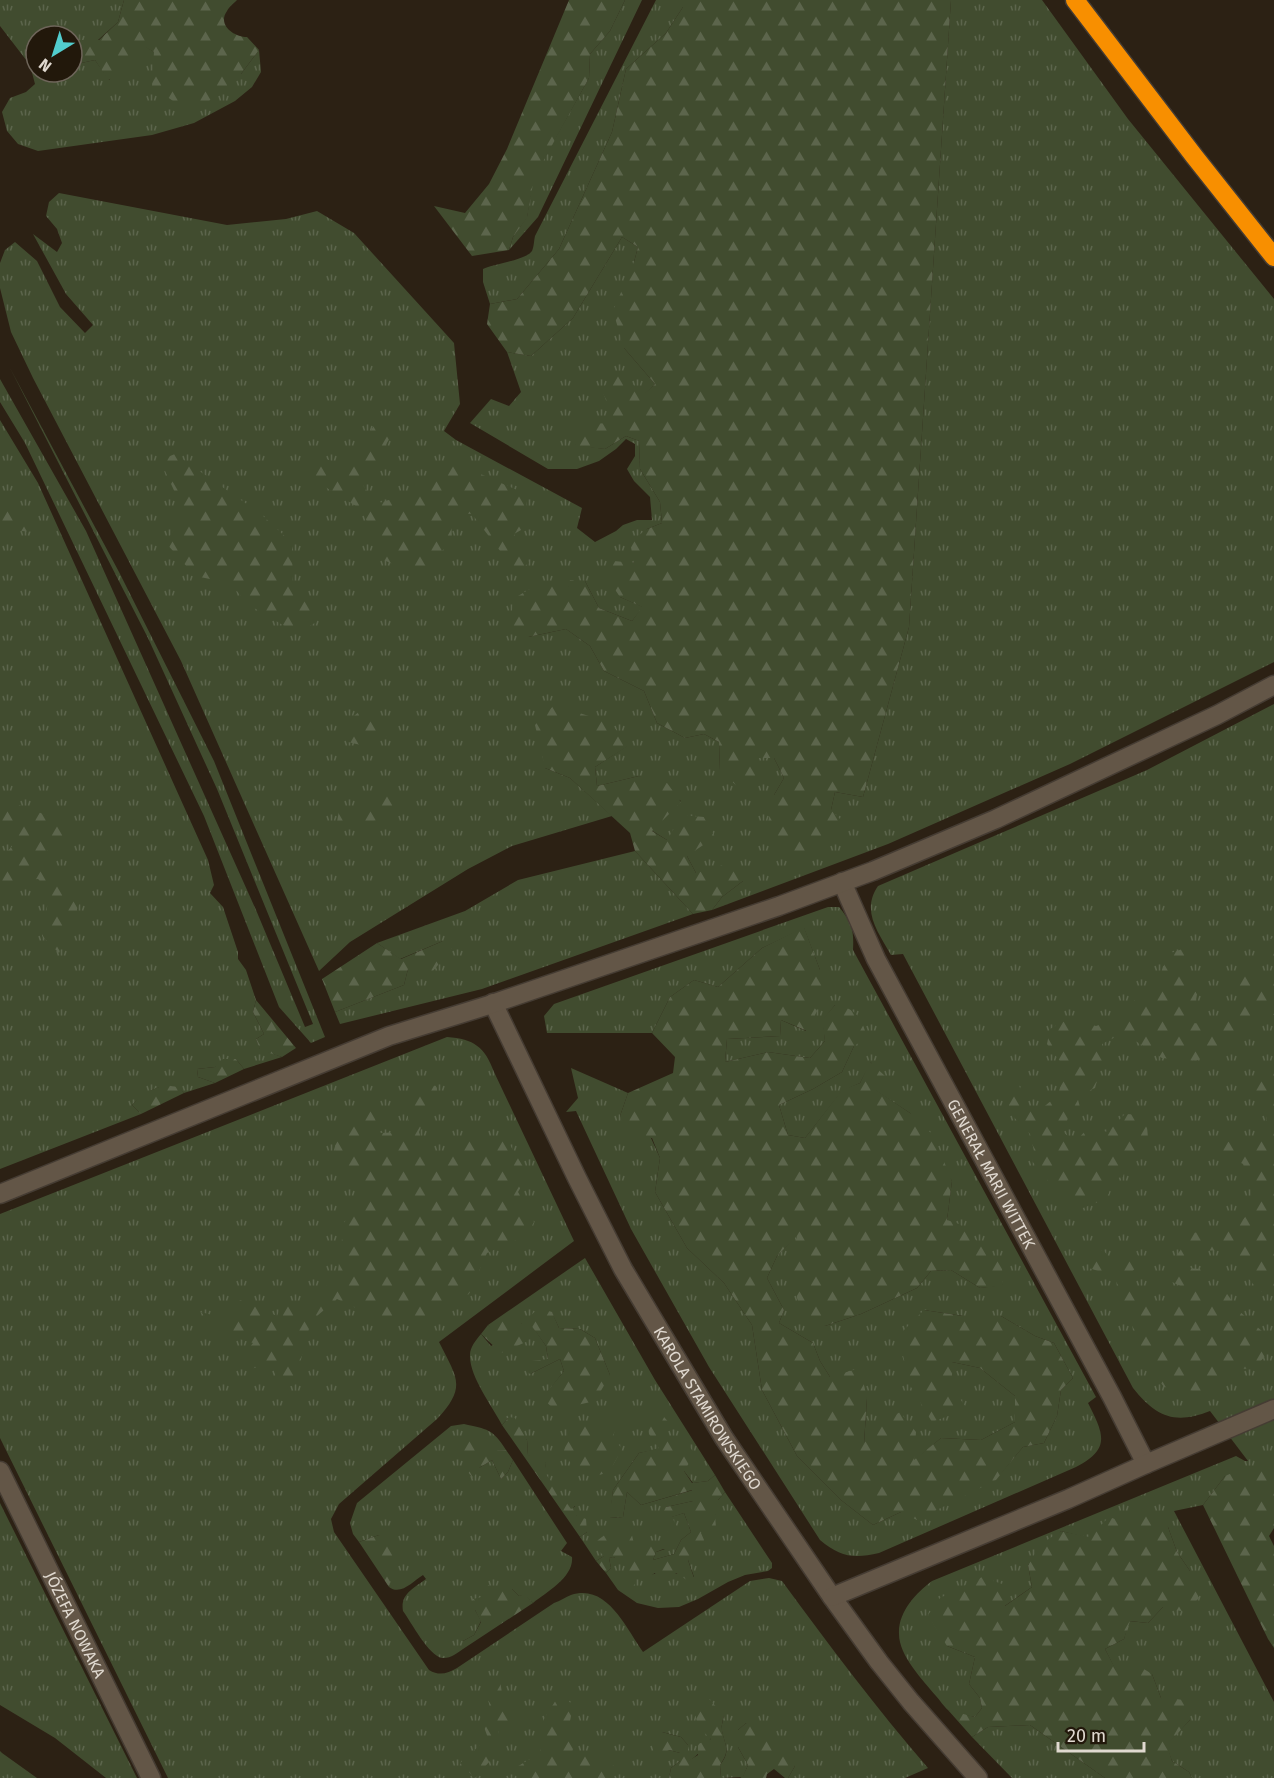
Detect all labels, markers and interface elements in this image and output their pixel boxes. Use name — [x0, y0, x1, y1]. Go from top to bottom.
north arrow — [24, 24, 84, 84]
text: N — [35, 55, 55, 76]
street label: GENERAŁ MARII WITTEK — [944, 1096, 1040, 1252]
street label: KAROLA STAMIROWSKIEGO — [650, 1323, 766, 1493]
street label: JÓZEFA NOWAKA — [41, 1568, 110, 1681]
scale bar — [1058, 1715, 1144, 1753]
text: 20 m — [1067, 1725, 1106, 1747]

